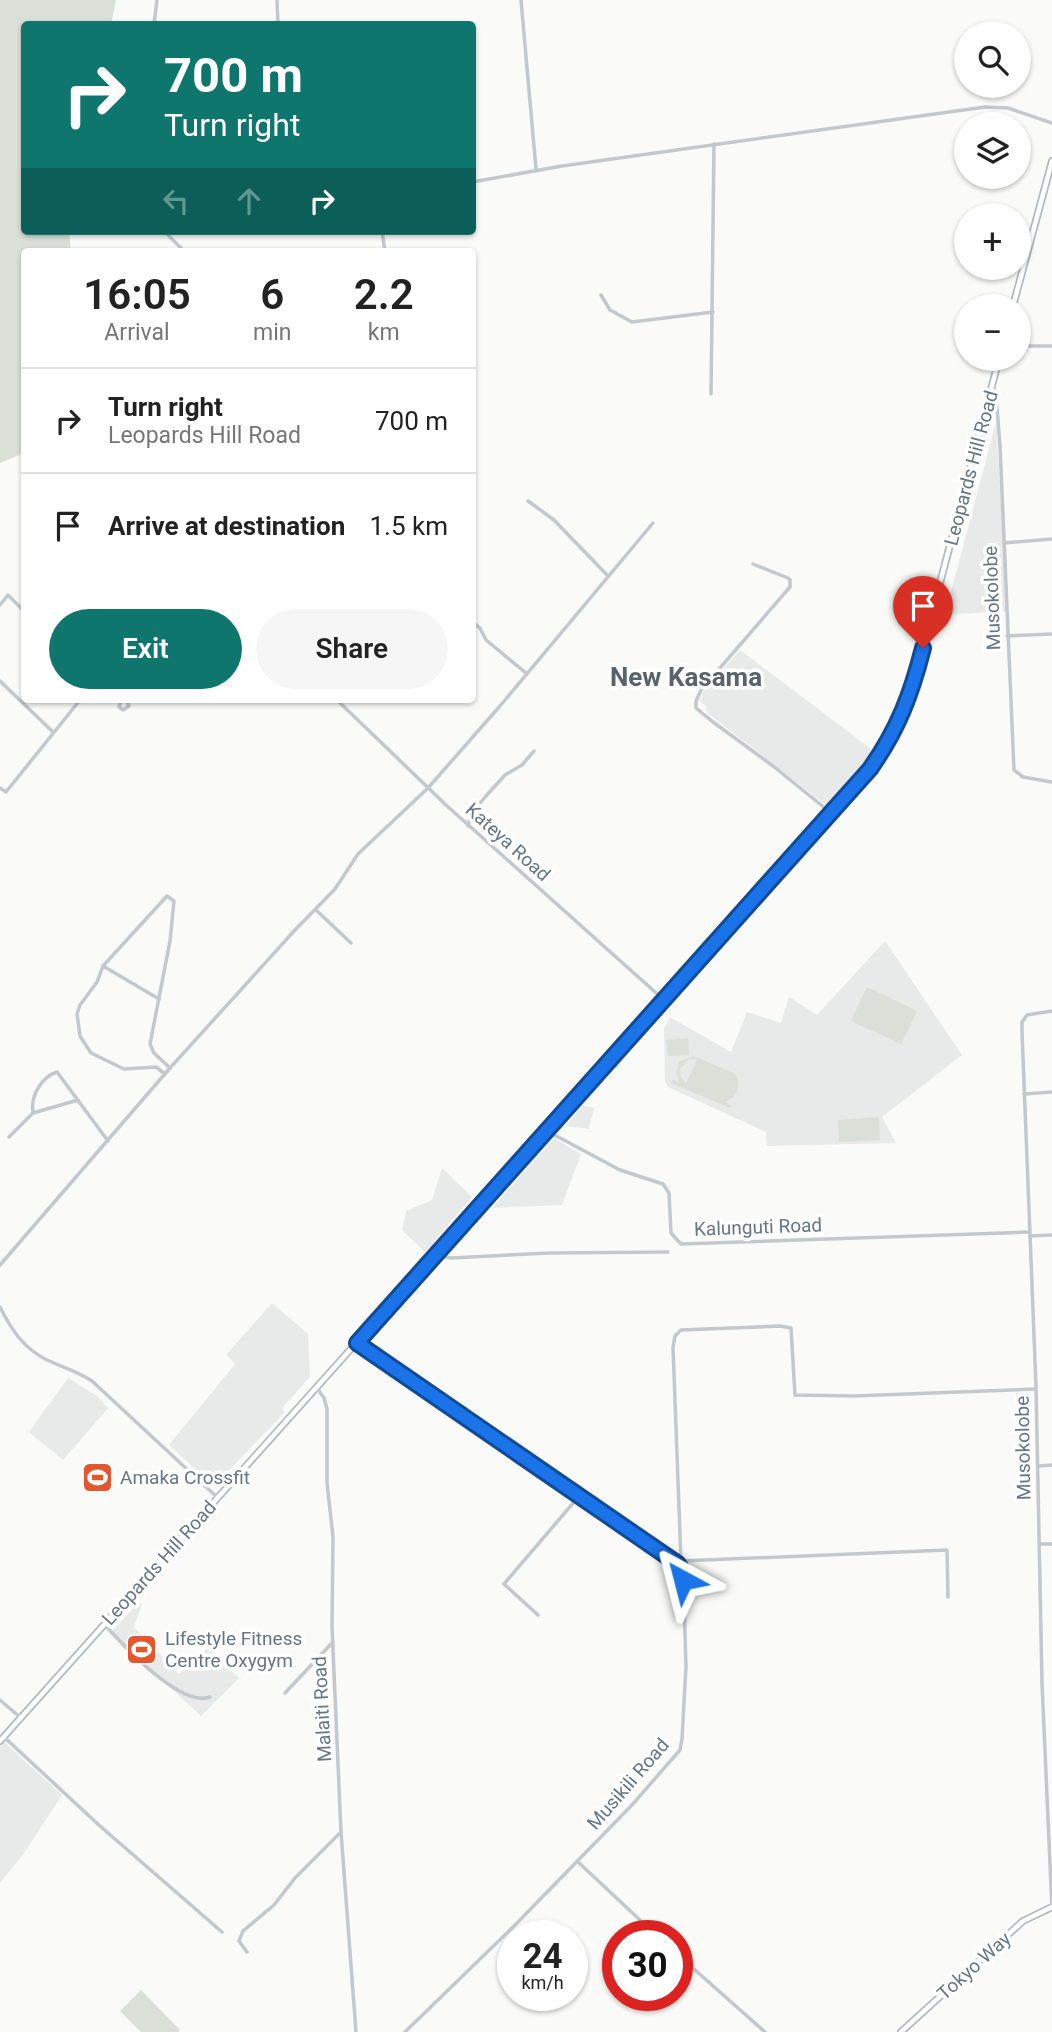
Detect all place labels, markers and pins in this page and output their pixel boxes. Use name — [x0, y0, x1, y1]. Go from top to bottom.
pin — [893, 576, 953, 648]
sports icon: Amaka Crossfit — [80, 1460, 114, 1494]
place label: Amaka Crossfit — [120, 1466, 250, 1489]
place label: Lifestyle Fitness Centre Oxygym — [165, 1627, 302, 1672]
sports icon: Lifestyle Fitness Centre Oxygym — [125, 1632, 159, 1666]

